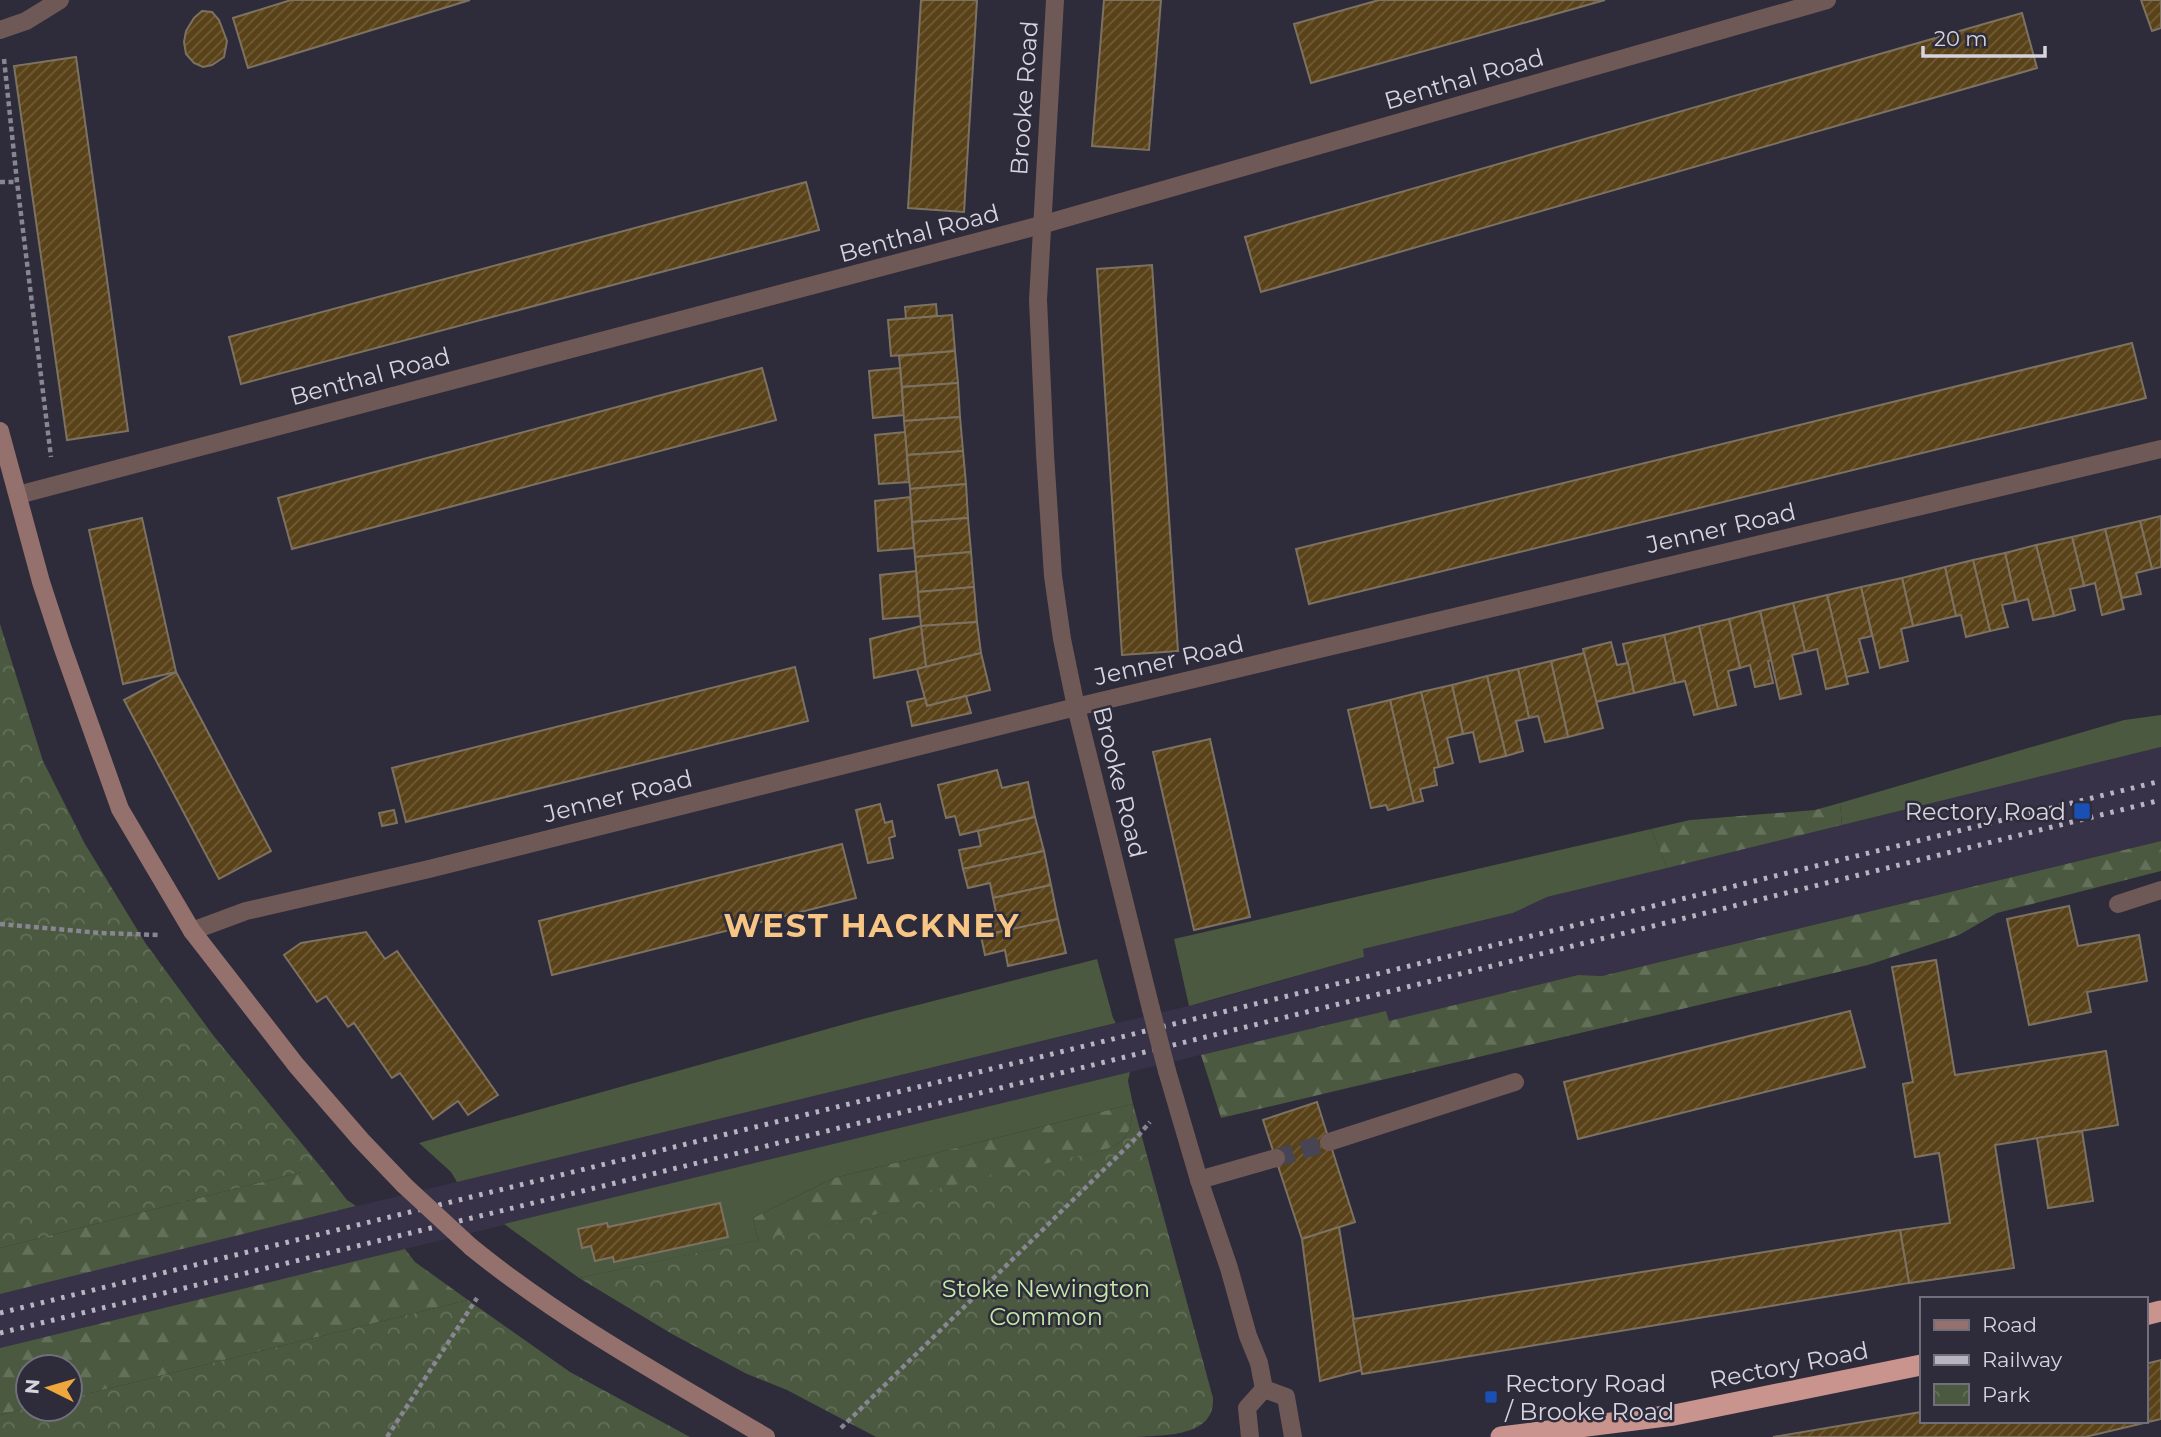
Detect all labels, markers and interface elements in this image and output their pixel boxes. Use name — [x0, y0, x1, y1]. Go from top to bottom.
scale bar — [1923, 14, 2046, 58]
street label: Brooke Road — [1004, 20, 1044, 176]
text: 20 m — [1934, 26, 1988, 51]
street label: Benthal Road — [1381, 42, 1547, 116]
street label: Benthal Road — [836, 198, 1002, 268]
street label: Benthal Road — [287, 341, 453, 411]
street label: Jenner Road — [1643, 497, 1798, 559]
street label: Jenner Road — [1091, 629, 1246, 691]
street label: Brooke Road — [1087, 703, 1153, 861]
street label: Jenner Road — [540, 764, 695, 829]
place label: Rectory Road — [1905, 797, 2066, 826]
marker: Rectory Road — [2072, 801, 2092, 821]
district label: WEST HACKNEY — [724, 906, 1020, 945]
park label: Stoke Newington Common — [942, 1274, 1150, 1331]
legend — [1920, 1297, 2147, 1423]
text: Road — [1982, 1312, 2037, 1337]
street label: Rectory Road — [1707, 1335, 1871, 1395]
text: Railway — [1982, 1347, 2063, 1372]
north arrow — [14, 1353, 84, 1423]
place label: Rectory Road / Brooke Road — [1504, 1369, 1674, 1426]
text: N — [20, 1378, 45, 1395]
text: Park — [1982, 1382, 2030, 1407]
marker: Rectory Road / Brooke Road — [1483, 1389, 1499, 1405]

